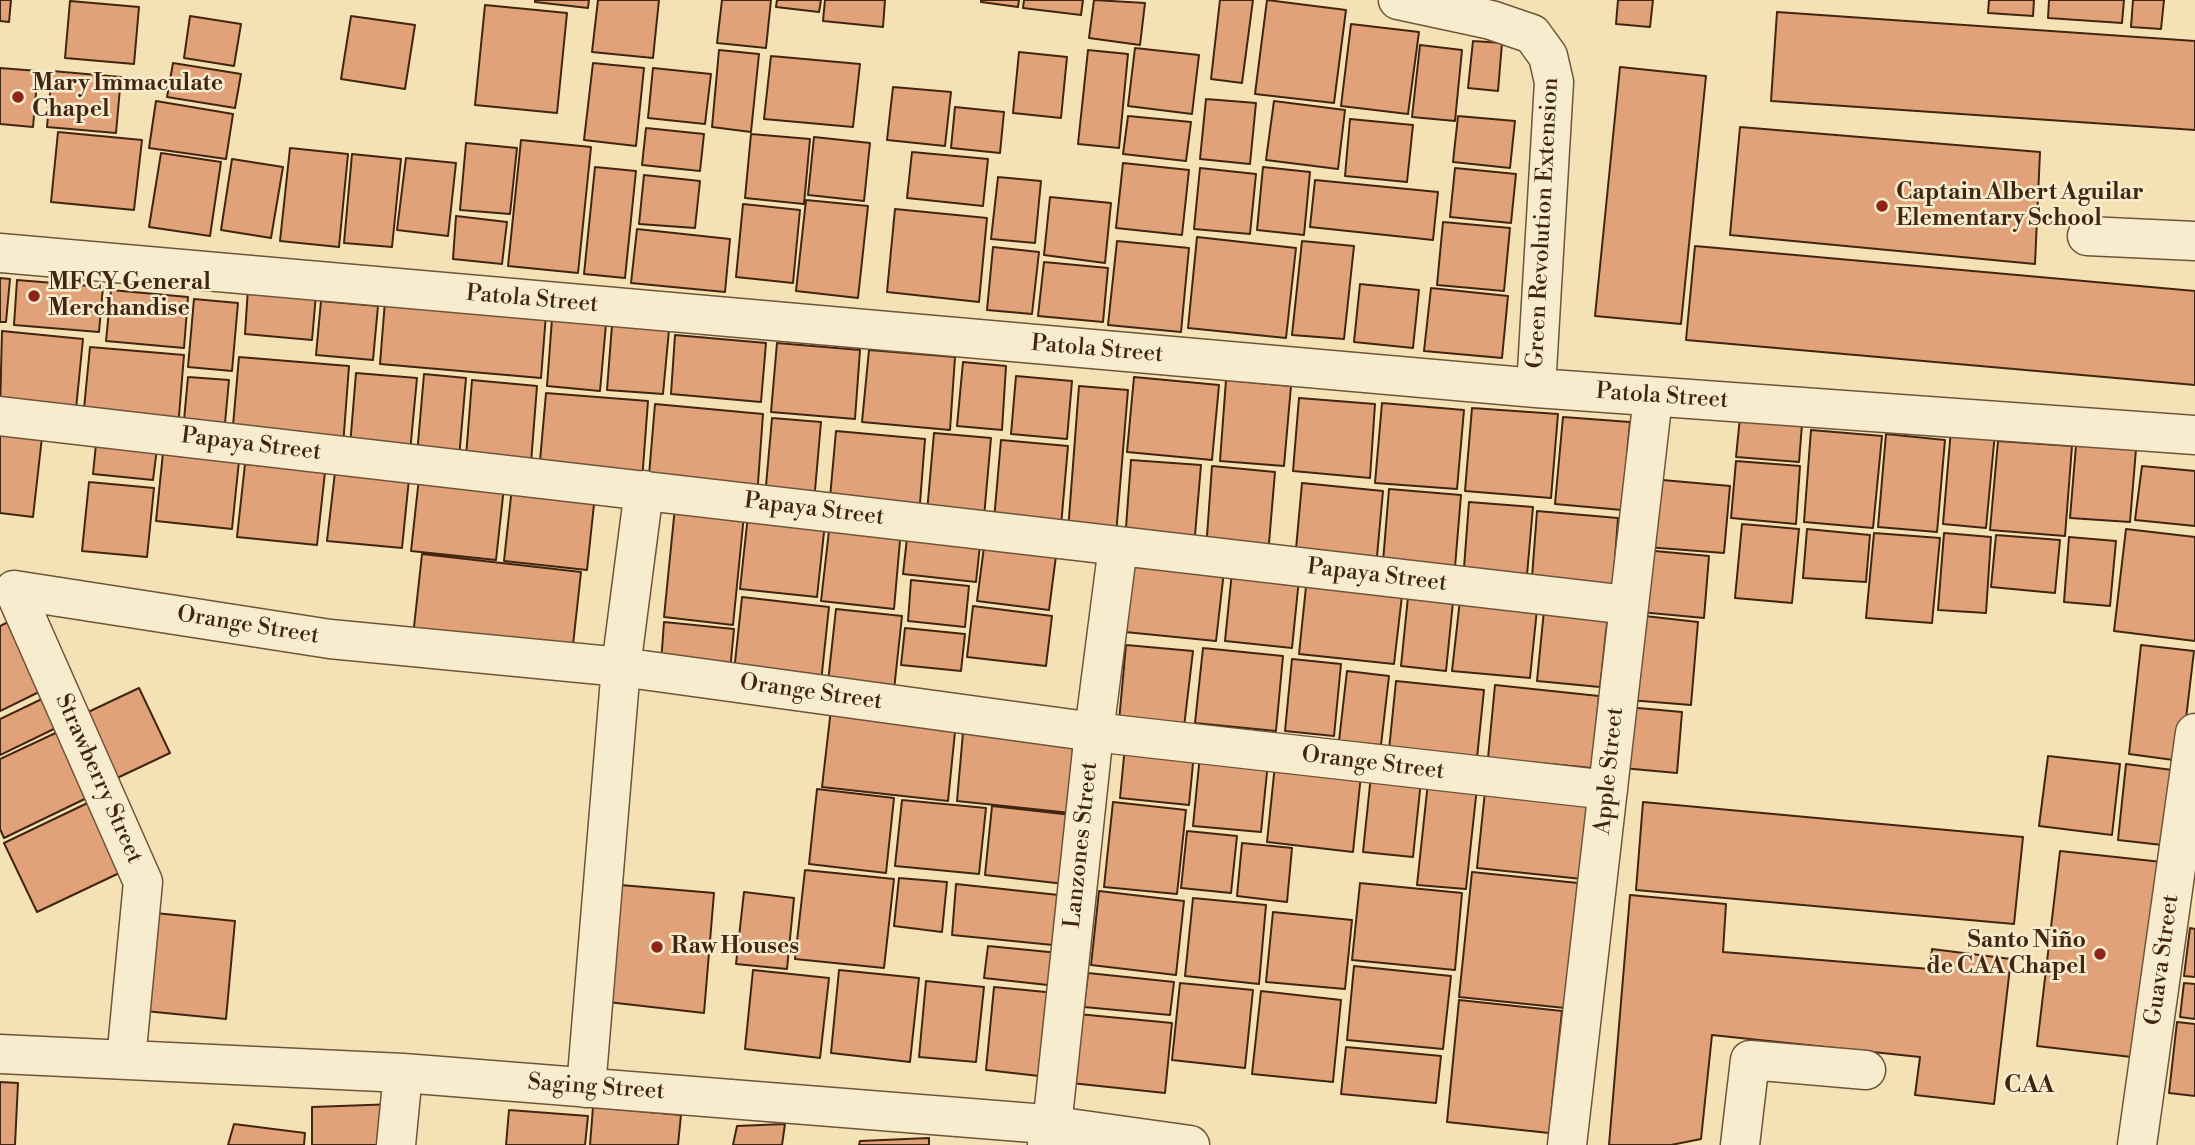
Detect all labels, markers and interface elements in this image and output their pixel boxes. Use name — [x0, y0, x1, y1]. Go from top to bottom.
place label: Mary Immaculate Chapel — [32, 70, 223, 124]
street label: Green Revolution Extension — [1523, 77, 1565, 369]
marker: Mary Immaculate Chapel — [10, 89, 26, 105]
place label: Captain Albert Aguilar Elementary School — [1896, 179, 2144, 233]
marker: Captain Albert Aguilar Elementary School — [1874, 198, 1890, 214]
place label: MFCY General Merchandise — [48, 269, 211, 323]
street label: Patola Street — [465, 280, 599, 320]
marker: MFCY General Merchandise — [26, 288, 42, 304]
street label: Patola Street — [1030, 330, 1164, 370]
street label: Patola Street — [1595, 379, 1729, 415]
street label: Papaya Street — [179, 423, 323, 467]
street label: Papaya Street — [742, 488, 886, 532]
street label: Papaya Street — [1305, 554, 1449, 598]
street label: Orange Street — [175, 601, 321, 651]
street label: Orange Street — [738, 669, 884, 717]
street label: Strawberry Street — [48, 690, 148, 868]
street label: Apple Street — [1590, 706, 1630, 836]
street label: Orange Street — [1300, 742, 1446, 786]
street label: Lanzones Street — [1060, 760, 1104, 930]
street label: Guava Street — [2140, 893, 2186, 1027]
place label: Santo Niño de CAA Chapel — [1926, 927, 2086, 981]
place label: Raw Houses — [671, 933, 799, 961]
marker: Raw Houses — [649, 939, 665, 955]
marker: Santo Niño de CAA Chapel — [2092, 946, 2108, 962]
street label: Saging Street — [527, 1069, 665, 1107]
district label: CAA — [2004, 1072, 2054, 1100]

